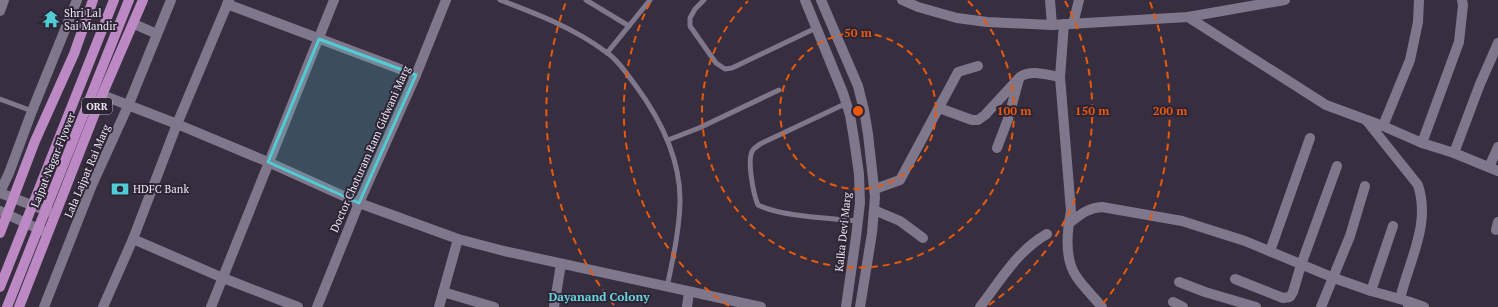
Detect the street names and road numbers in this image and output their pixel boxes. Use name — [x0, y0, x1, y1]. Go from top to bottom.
street label: Doctor Choturam Ram Gidwani Marg — [327, 63, 413, 234]
road number: ORR — [82, 98, 112, 114]
street label: Lajpat Nagar Flyover — [28, 110, 79, 209]
street label: Lala Lajpat Rai Marg — [61, 122, 113, 220]
street label: Kalka Devi Marg — [832, 191, 854, 272]

